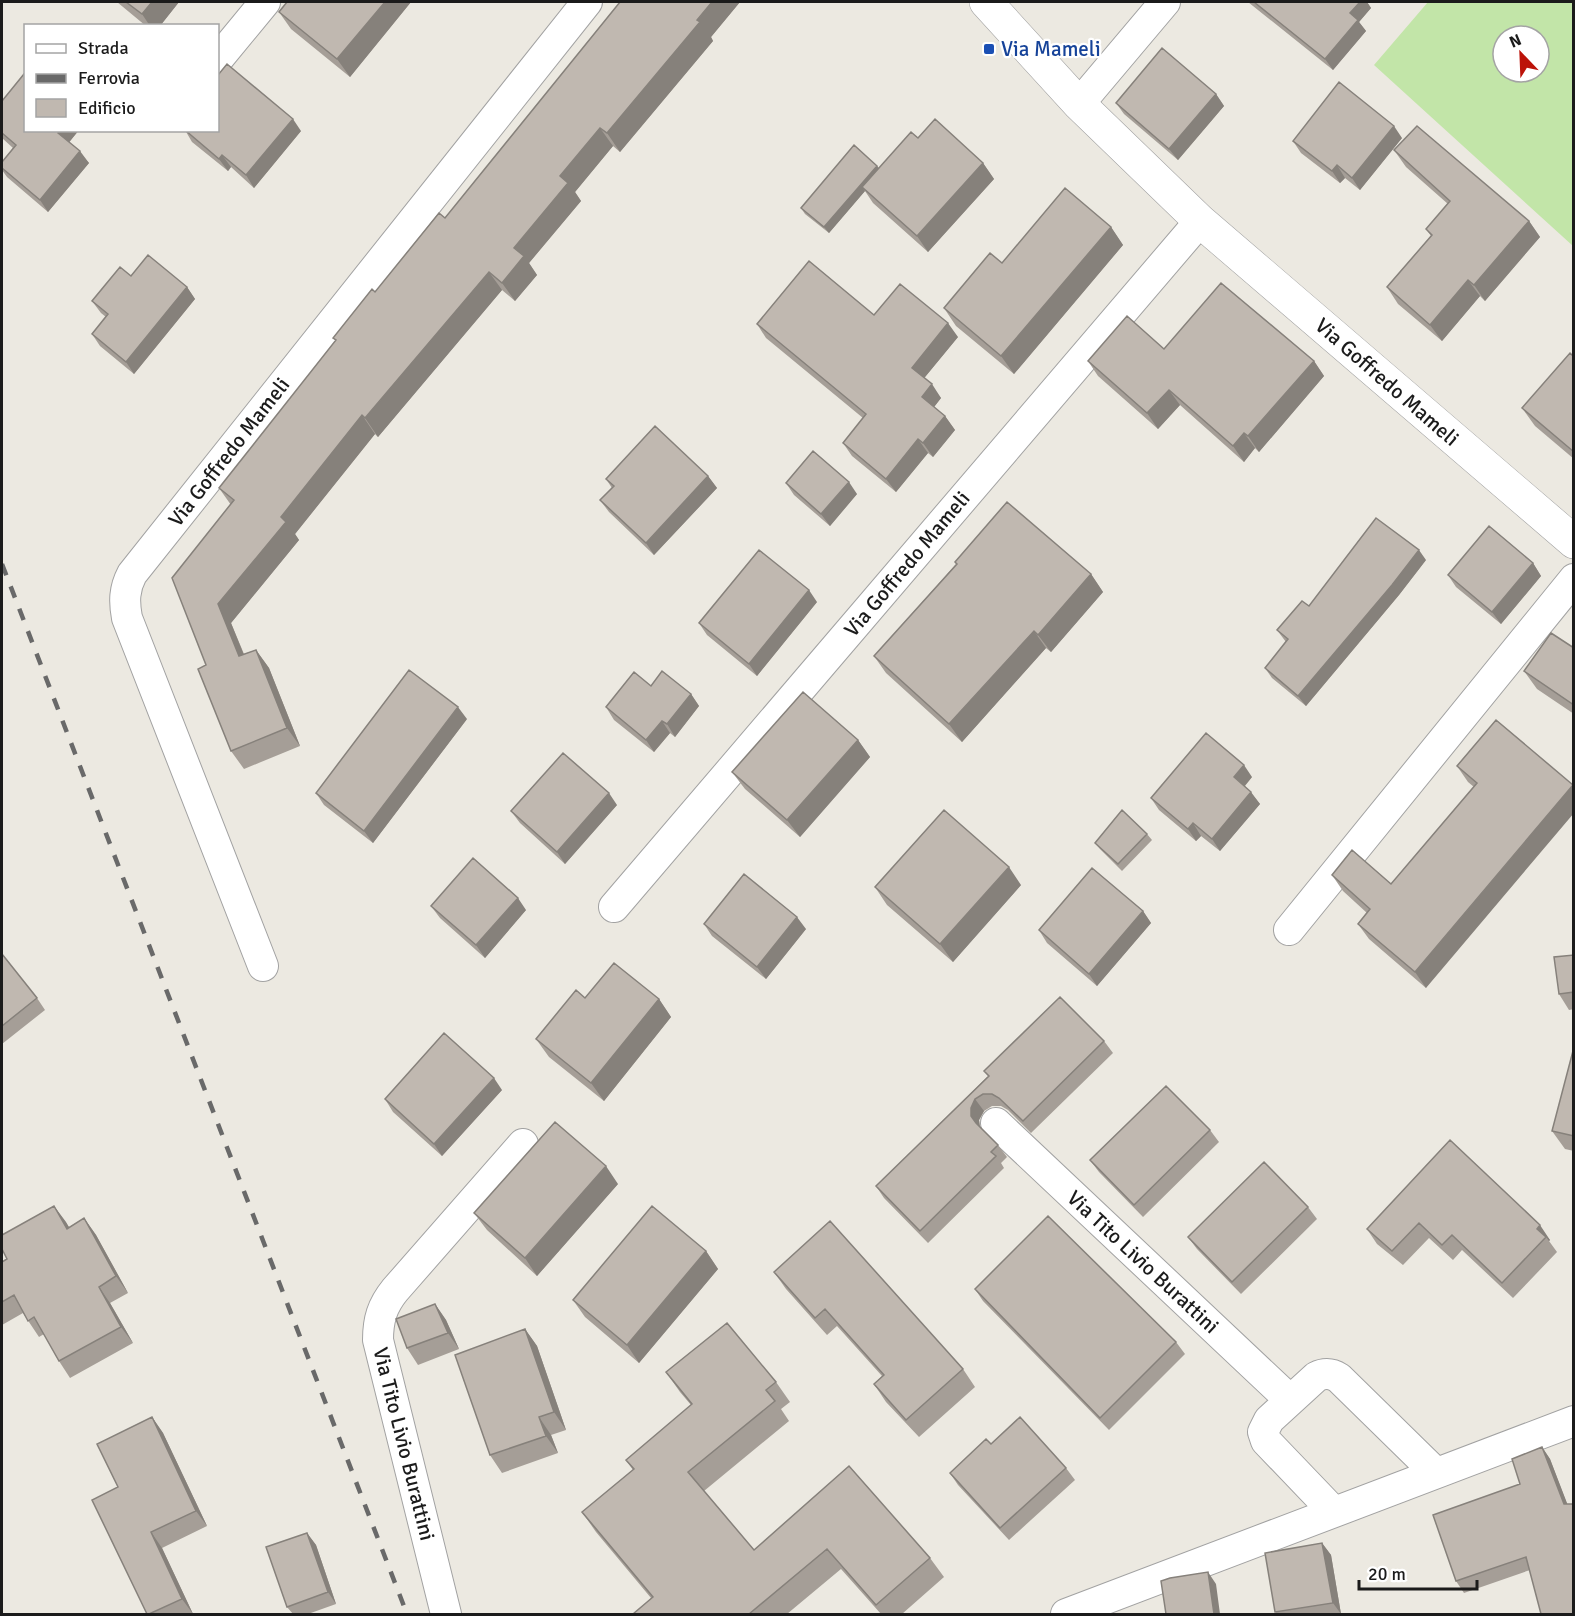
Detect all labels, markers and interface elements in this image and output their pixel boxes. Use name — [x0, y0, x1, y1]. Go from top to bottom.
legend — [24, 24, 219, 132]
north arrow — [1491, 24, 1551, 84]
text: N — [1506, 30, 1525, 52]
place label: Via Mameli — [1001, 36, 1101, 62]
text: Strada — [78, 37, 129, 59]
marker: Via Mameli — [982, 42, 996, 56]
text: Ferrovia — [78, 67, 140, 89]
text: Edificio — [78, 97, 136, 119]
street label: Via Goffredo Mameli — [1310, 312, 1464, 452]
street label: Via Goffredo Mameli — [163, 372, 295, 532]
street label: Via Goffredo Mameli — [838, 486, 976, 642]
street label: Via Tito Livio Burattini — [1062, 1185, 1224, 1339]
street label: Via Tito Livio Burattini — [367, 1345, 441, 1543]
scale bar — [1359, 1553, 1478, 1591]
text: 20 m — [1368, 1563, 1406, 1585]

